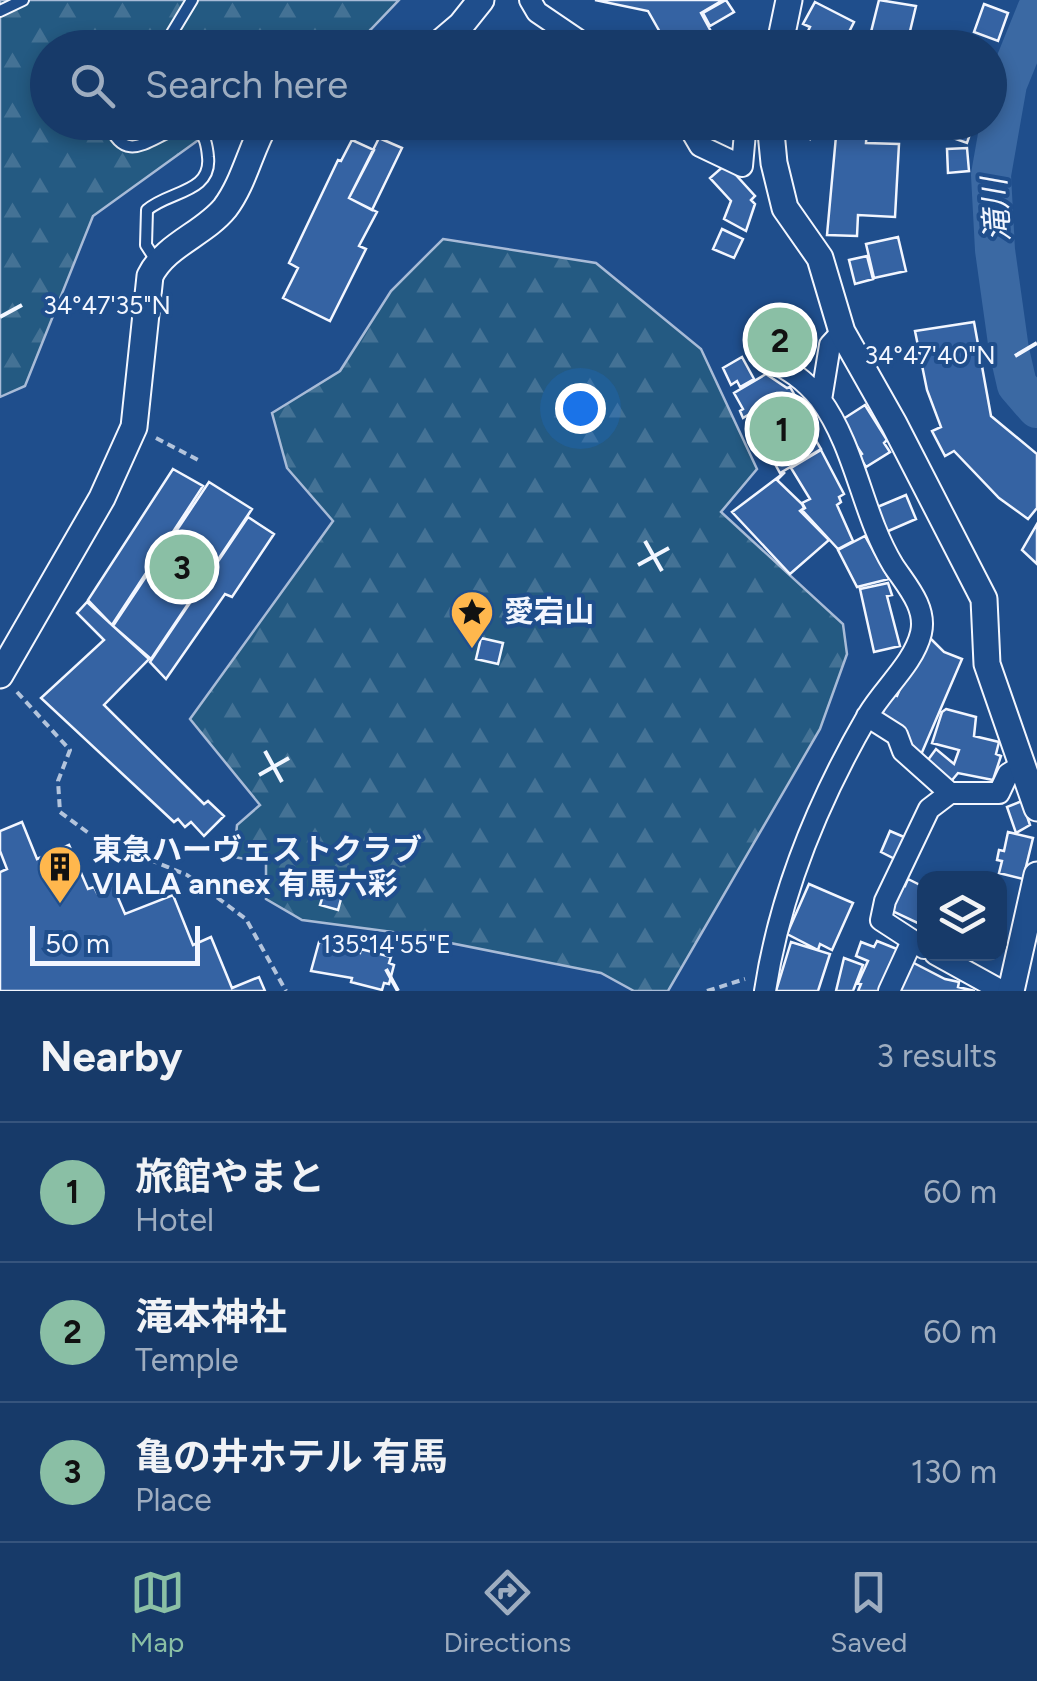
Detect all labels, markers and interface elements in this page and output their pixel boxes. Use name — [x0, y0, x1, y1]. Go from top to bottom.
search box — [30, 30, 1007, 140]
icon: search — [65, 58, 120, 113]
text: Search here — [145, 62, 348, 108]
water label: 滝川 — [975, 174, 1017, 243]
text: 34°47'35"N — [43, 290, 171, 320]
pin: 2 — [748, 302, 812, 378]
text: 34°47'40"N — [864, 340, 996, 370]
your location — [555, 383, 606, 434]
pin: 1 — [750, 392, 814, 466]
pin: 3 — [150, 530, 214, 604]
place icon: 愛宕山 — [449, 589, 495, 650]
place label: 愛宕山 — [504, 593, 594, 630]
place label: 東急ハーヴェストクラブ VIALA annex 有馬六彩 — [92, 831, 422, 902]
building icon: 東急ハーヴェストクラブ VIALA annex 有馬六彩 — [37, 844, 83, 905]
map controls — [917, 871, 1007, 961]
button: layers — [917, 871, 1007, 961]
scale bar — [30, 921, 200, 966]
text: 50 m — [45, 926, 110, 960]
text: 135°14'55"E — [321, 929, 451, 959]
text: Nearby — [40, 1031, 182, 1082]
text: 3 results — [877, 1037, 997, 1075]
text: 旅館やまと — [135, 1154, 325, 1200]
text: 1 — [66, 1173, 79, 1211]
text: 60 m — [923, 1173, 997, 1211]
text: Hotel — [135, 1201, 214, 1239]
text: 滝本神社 — [135, 1294, 287, 1340]
text: 2 — [63, 1313, 82, 1351]
text: 60 m — [923, 1313, 997, 1351]
text: Temple — [135, 1341, 239, 1379]
text: 亀の井ホテル 有馬 — [135, 1434, 448, 1480]
text: 3 — [64, 1453, 81, 1491]
text: 130 m — [911, 1453, 997, 1491]
text: Place — [135, 1481, 212, 1519]
tab: Map — [130, 1565, 185, 1659]
tab: Directions — [444, 1565, 571, 1659]
tab: Saved — [830, 1565, 907, 1659]

